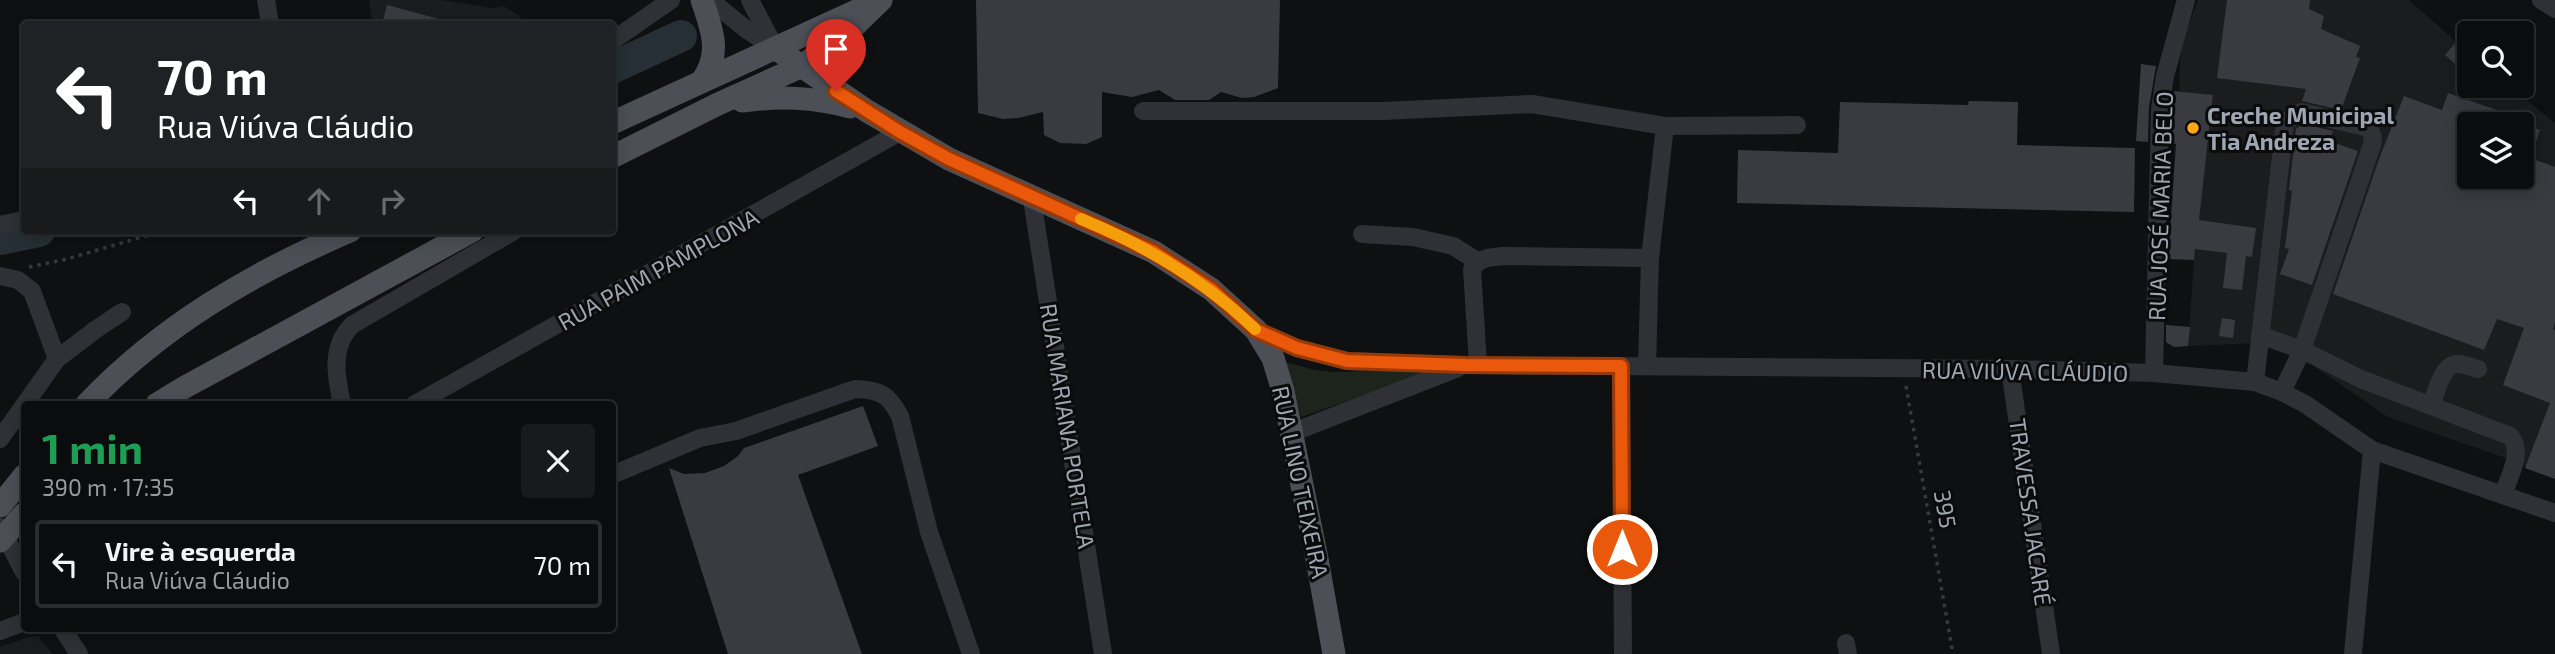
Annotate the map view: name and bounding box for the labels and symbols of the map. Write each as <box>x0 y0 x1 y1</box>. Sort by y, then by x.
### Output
pin <box>806 19 866 91</box>
street label: RUA JOSÉ MARIA BELO <box>2142 91 2178 321</box>
place label: Creche Municipal Tia Andreza <box>2207 101 2394 155</box>
marker: Creche Municipal Tia Andreza <box>2185 120 2201 136</box>
street label: RUA PAIM PAMPLONA <box>553 202 764 336</box>
street label: RUA MARIANA PORTELA <box>1035 301 1101 551</box>
street label: RUA VIÚVA CLÁUDIO <box>1922 355 2128 387</box>
street label: RUA LINO TEIXEIRA <box>1267 383 1335 581</box>
street label: TRAVESSA JACARÉ <box>2004 417 2058 607</box>
street label: 395 <box>1929 488 1963 530</box>
position arrow <box>1585 512 1659 586</box>

